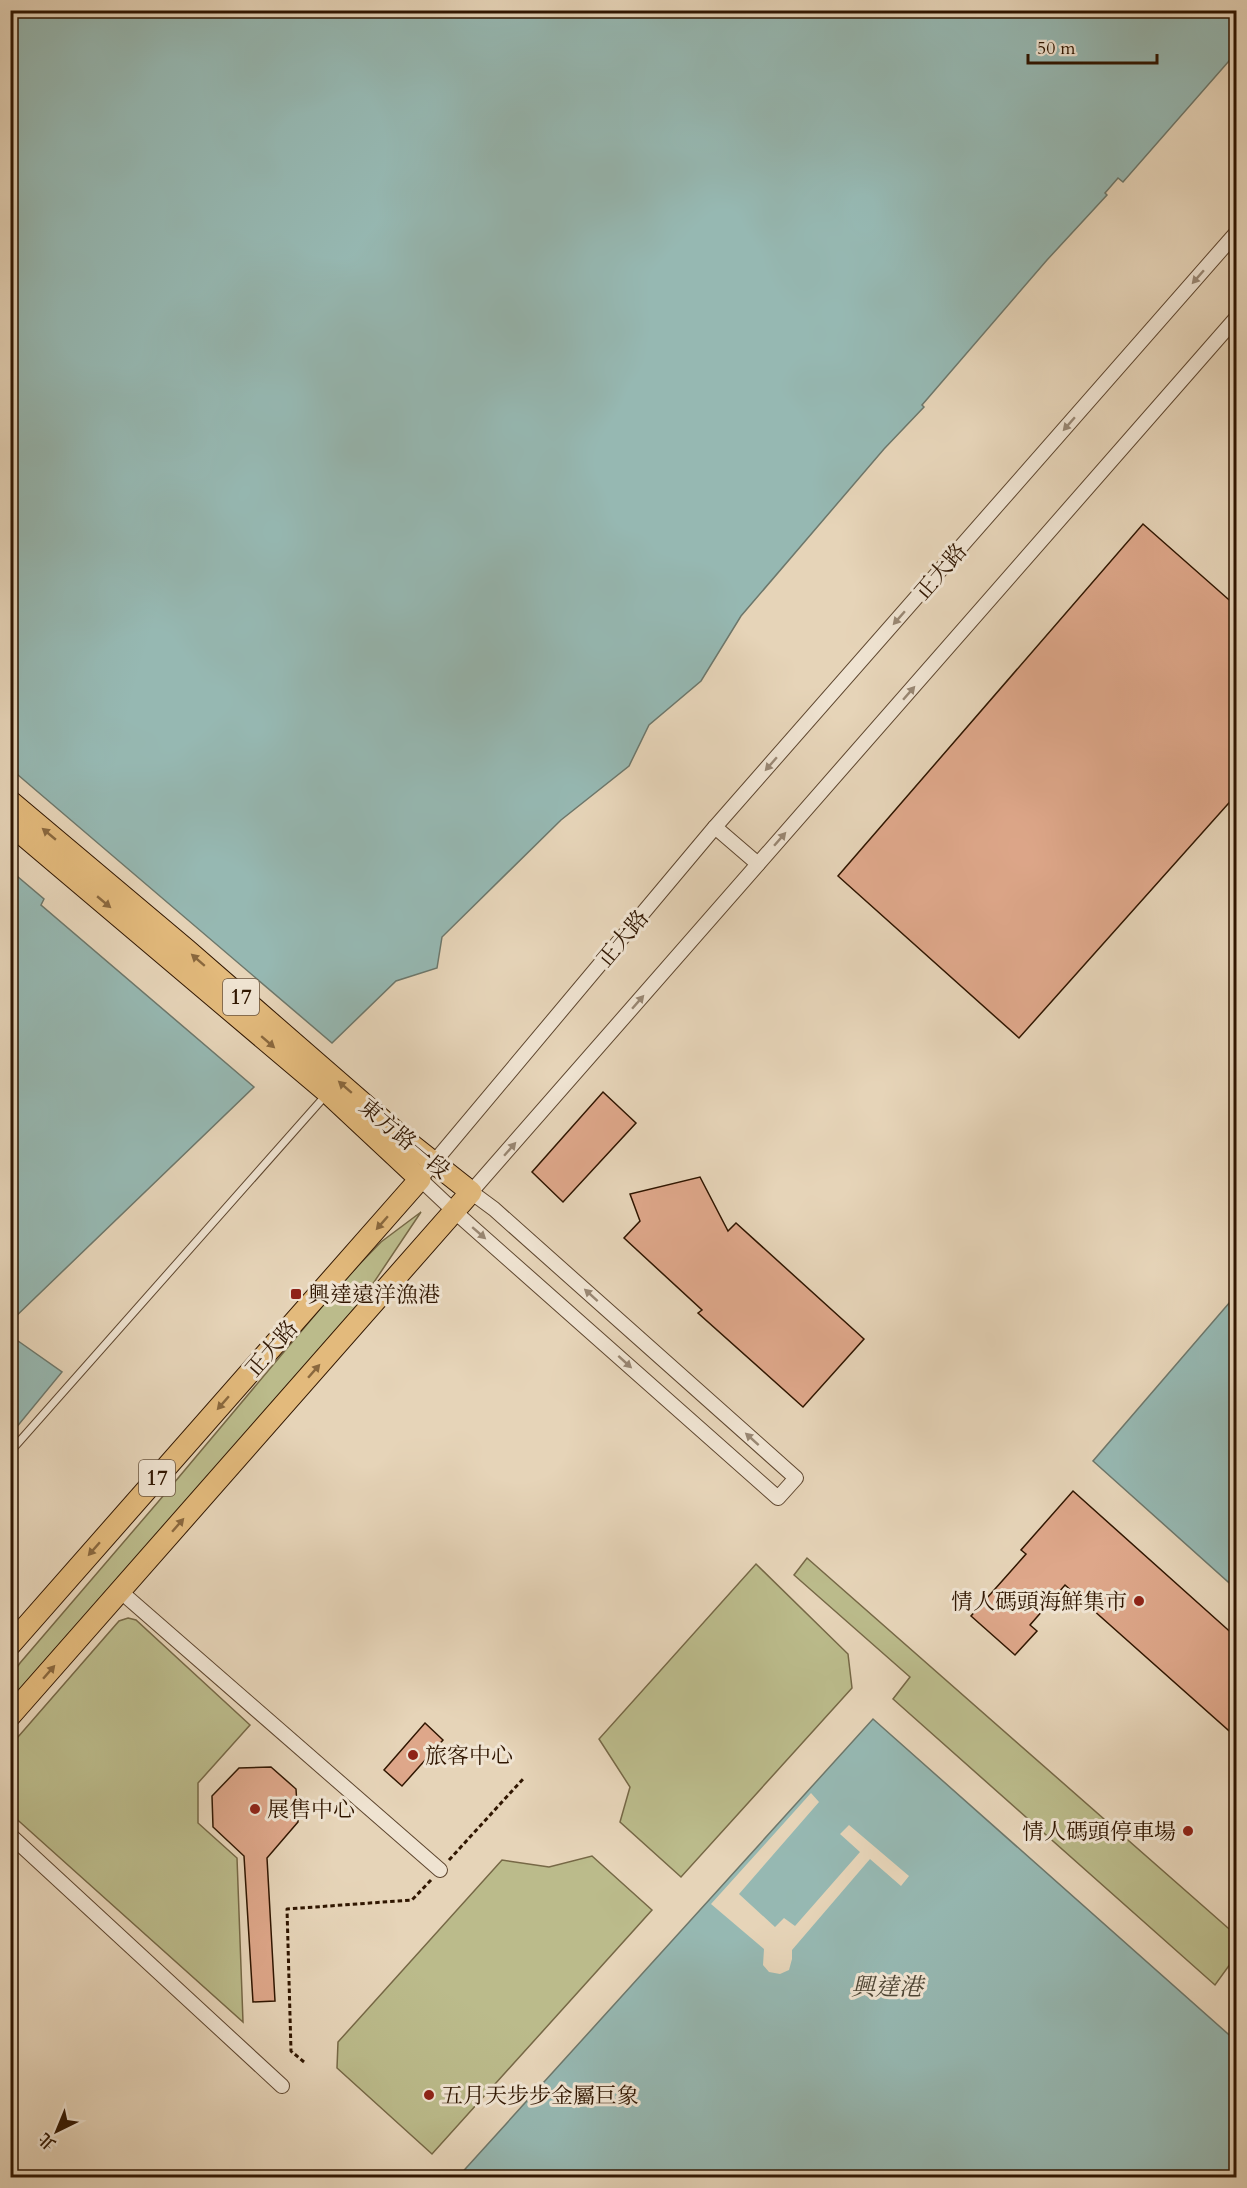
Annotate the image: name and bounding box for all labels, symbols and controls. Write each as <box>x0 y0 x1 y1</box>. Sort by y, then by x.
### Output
scale bar <box>1028 27 1157 65</box>
text: 50 m <box>1037 36 1076 61</box>
one-way arrow <box>1192 269 1205 284</box>
one-way arrow <box>1063 416 1076 431</box>
street label: 正大路 <box>908 537 974 606</box>
one-way arrow <box>893 610 906 625</box>
one-way arrow <box>902 685 916 700</box>
one-way arrow <box>764 756 777 772</box>
one-way arrow <box>41 827 57 840</box>
one-way arrow <box>773 832 786 847</box>
one-way arrow <box>96 895 111 908</box>
street label: 正大路 <box>590 904 655 974</box>
one-way arrow <box>191 954 206 967</box>
road number: 17 <box>223 979 259 1015</box>
one-way arrow <box>631 995 644 1010</box>
one-way arrow <box>260 1035 275 1048</box>
one-way arrow <box>337 1081 353 1094</box>
street label: 東方路一段 <box>353 1092 456 1186</box>
one-way arrow <box>503 1142 516 1157</box>
one-way arrow <box>376 1215 389 1230</box>
one-way arrow <box>471 1226 486 1239</box>
place label: 興達遠洋漁港 <box>308 1280 440 1310</box>
marker: 興達遠洋漁港 <box>289 1287 303 1301</box>
one-way arrow <box>584 1289 599 1302</box>
street label: 正大路 <box>239 1314 305 1383</box>
one-way arrow <box>617 1355 632 1368</box>
one-way arrow <box>307 1364 320 1379</box>
one-way arrow <box>217 1395 230 1410</box>
one-way arrow <box>745 1433 760 1446</box>
road number: 17 <box>139 1460 175 1496</box>
one-way arrow <box>171 1517 184 1533</box>
one-way arrow <box>87 1542 101 1557</box>
place label: 情人碼頭海鮮集市 <box>951 1587 1127 1617</box>
marker: 情人碼頭海鮮集市 <box>1132 1594 1146 1608</box>
one-way arrow <box>42 1665 55 1680</box>
place label: 旅客中心 <box>425 1741 513 1771</box>
marker: 旅客中心 <box>406 1748 420 1762</box>
place label: 展售中心 <box>267 1795 355 1825</box>
marker: 展售中心 <box>248 1802 262 1816</box>
place label: 情人碼頭停車場 <box>1022 1817 1176 1847</box>
marker: 情人碼頭停車場 <box>1181 1824 1195 1838</box>
water label: 興達港 <box>851 1971 926 2004</box>
place label: 五月天步步金屬巨象 <box>441 2081 639 2111</box>
marker: 五月天步步金屬巨象 <box>422 2088 436 2102</box>
north arrow <box>27 2101 87 2161</box>
text: 北 <box>34 2128 61 2155</box>

